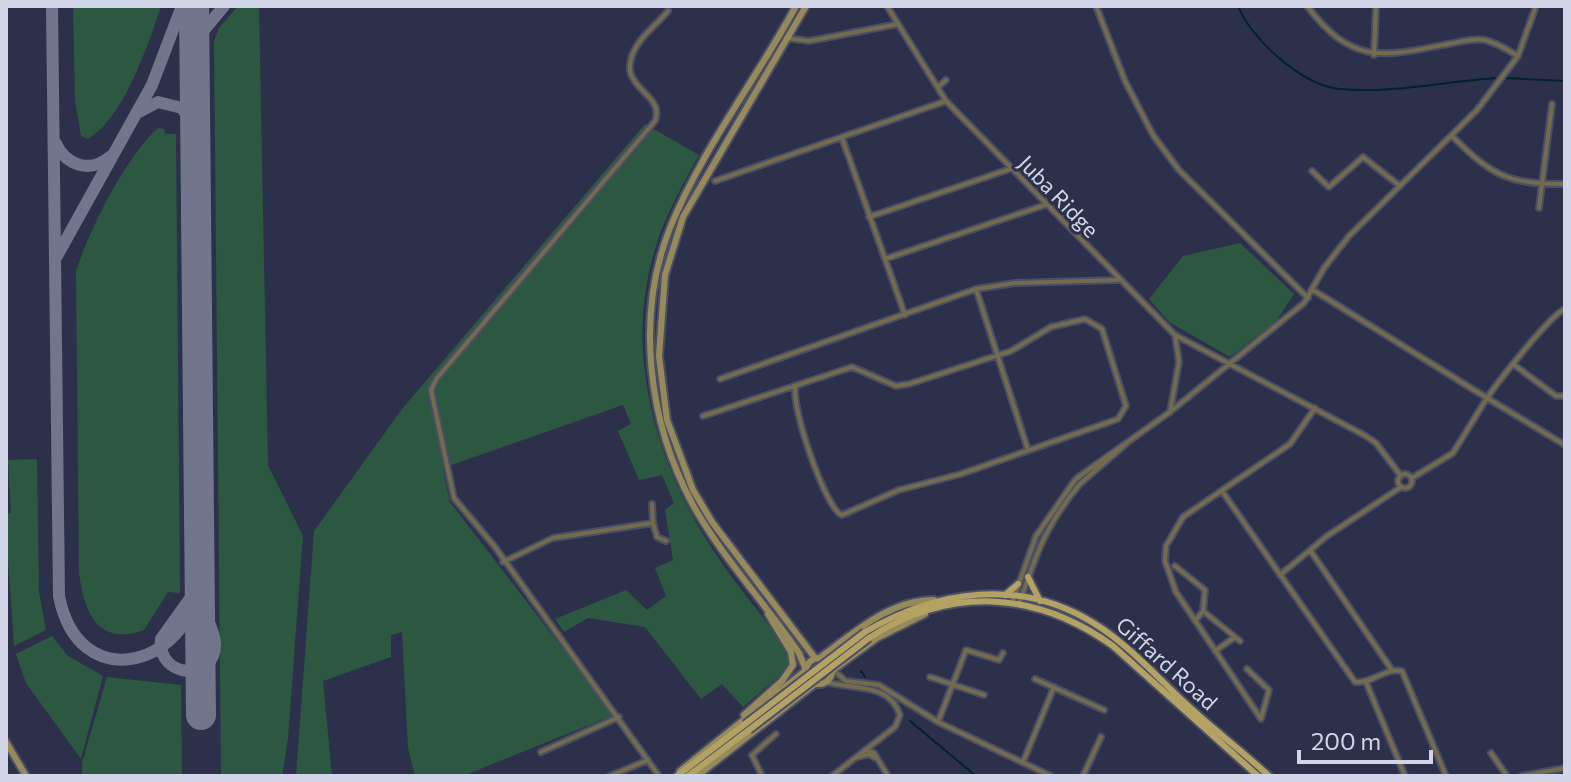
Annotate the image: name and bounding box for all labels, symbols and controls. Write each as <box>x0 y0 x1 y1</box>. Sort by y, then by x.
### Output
street label: Juba Ridge <box>1013 149 1105 243</box>
street label: Giffard Road <box>1111 611 1223 715</box>
scale bar <box>1299 714 1431 764</box>
text: 200 m <box>1311 726 1381 755</box>

